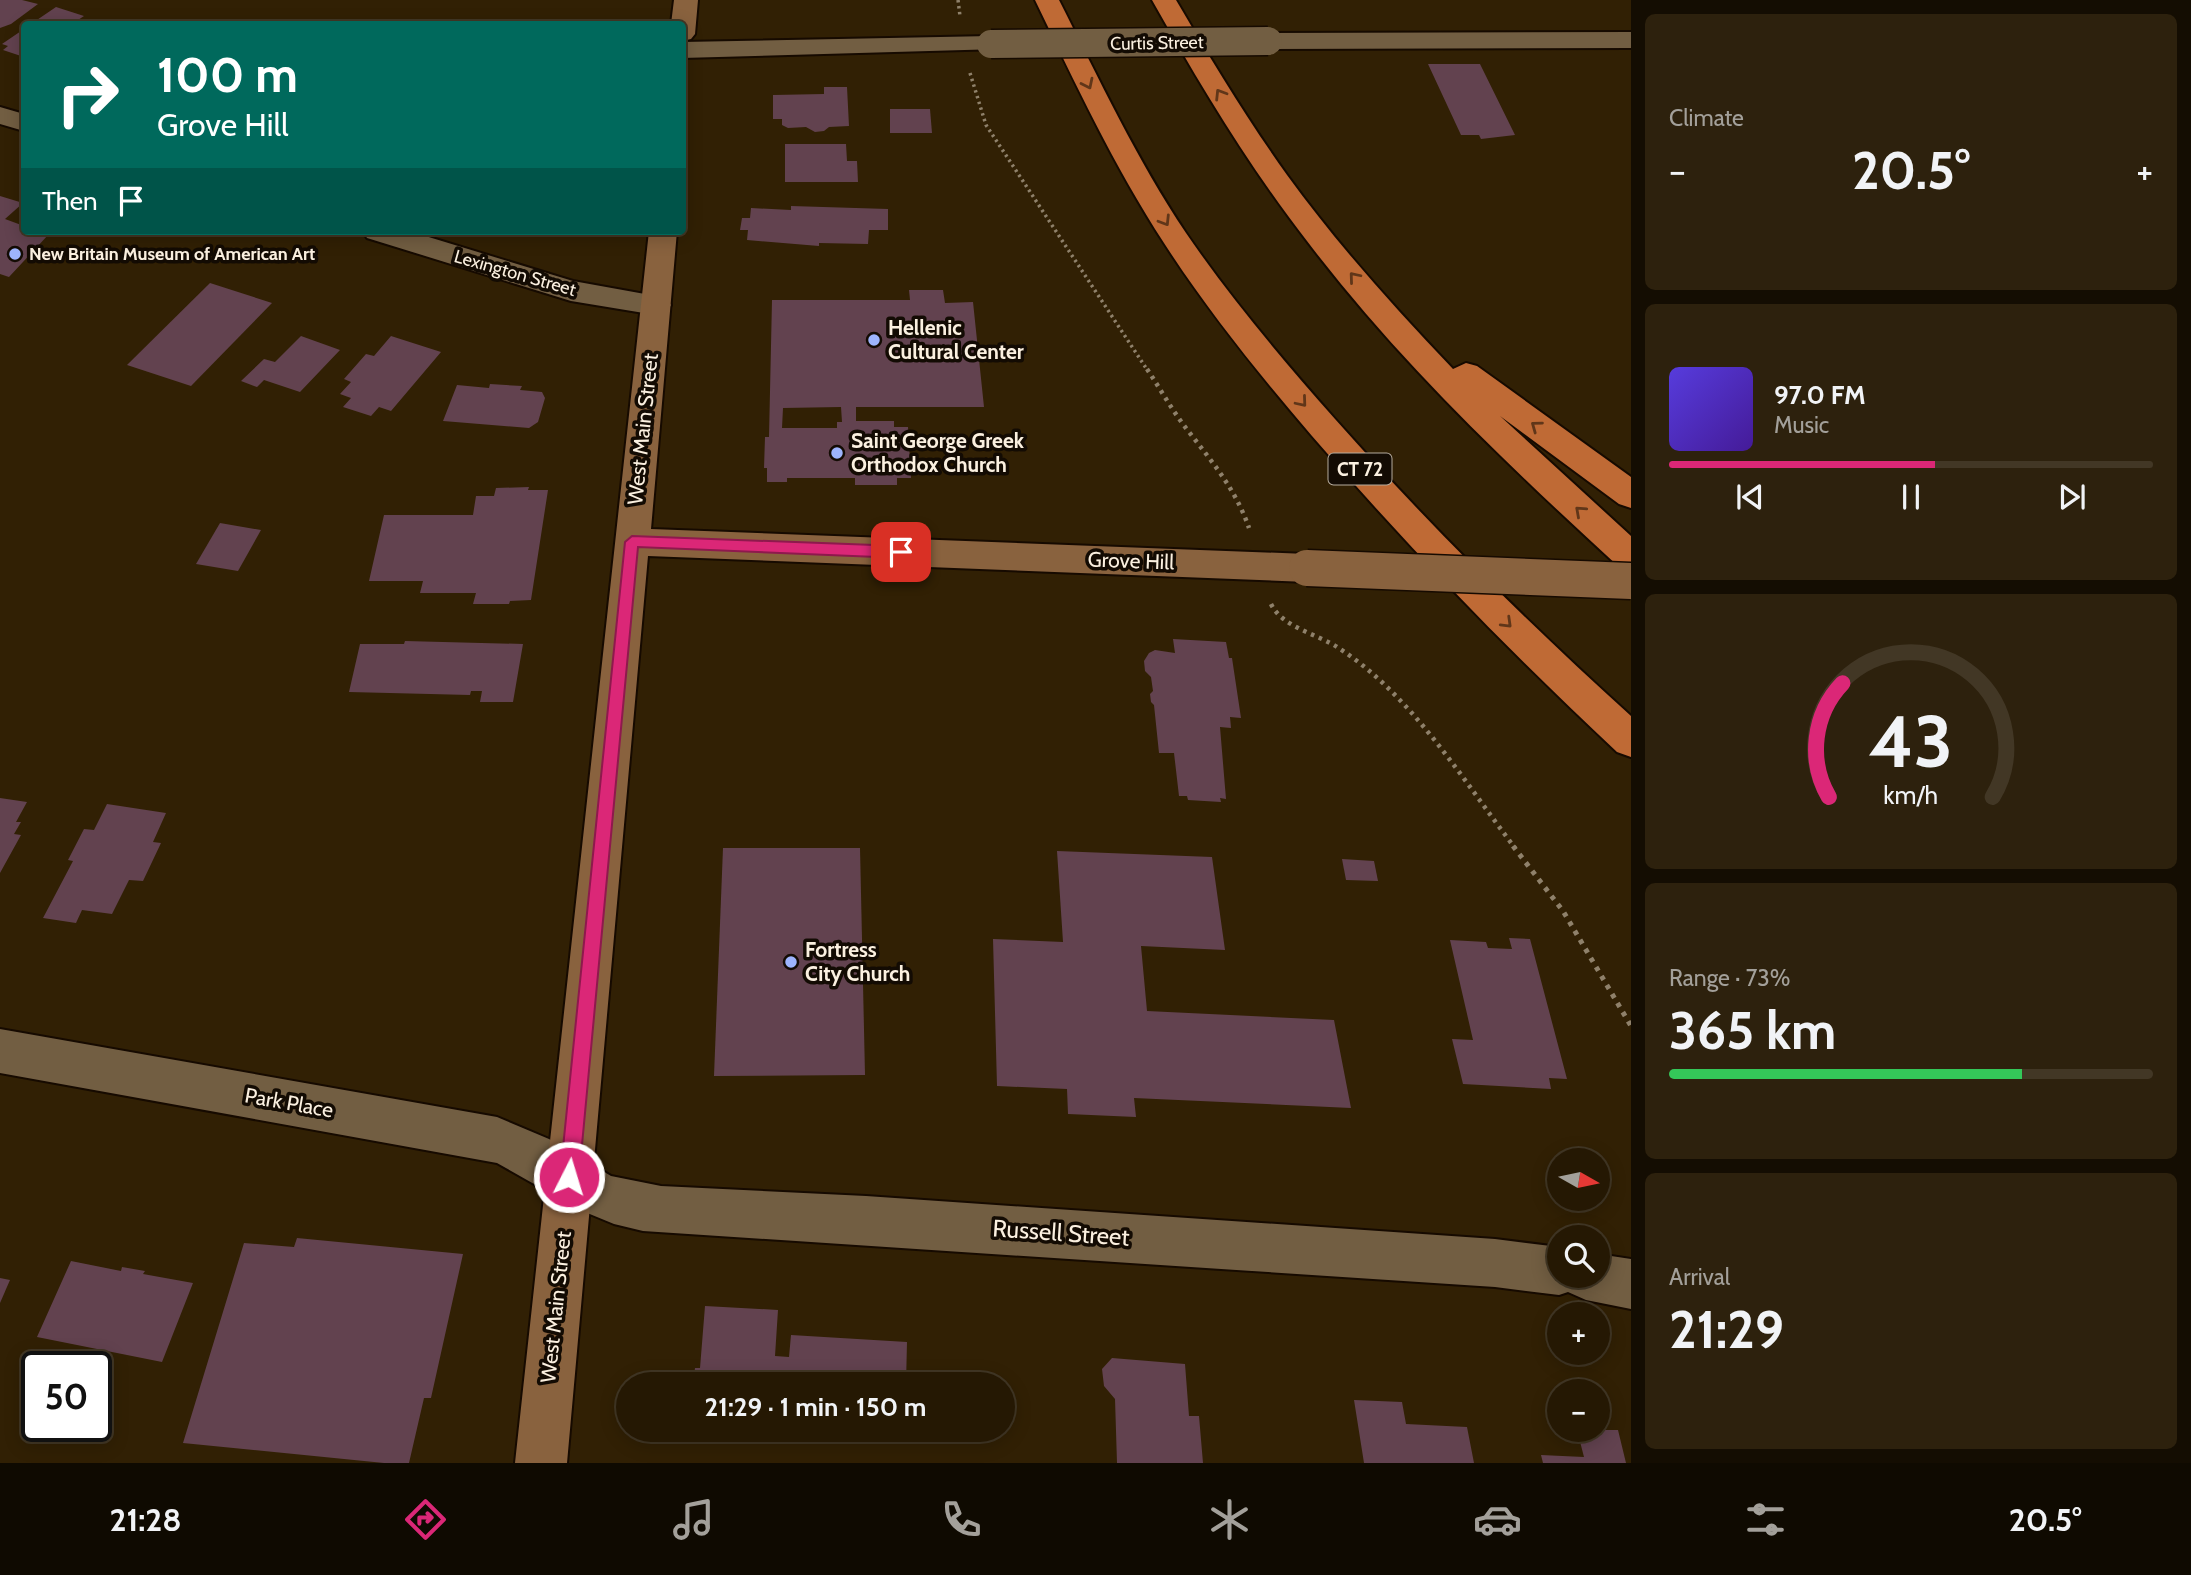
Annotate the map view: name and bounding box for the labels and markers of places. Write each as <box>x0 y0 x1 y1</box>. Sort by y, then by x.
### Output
place label: New Britain Museum of American Art <box>29 243 315 265</box>
marker: New Britain Museum of American Art <box>7 246 23 262</box>
place label: Hellenic Cultural Center <box>888 315 1024 364</box>
marker: Hellenic Cultural Center <box>866 332 882 348</box>
place label: Saint George Greek Orthodox Church <box>851 428 1025 477</box>
marker: Saint George Greek Orthodox Church <box>829 445 845 461</box>
pin <box>871 522 931 582</box>
place label: Fortress City Church <box>805 937 910 986</box>
marker: Fortress City Church <box>783 954 799 970</box>

